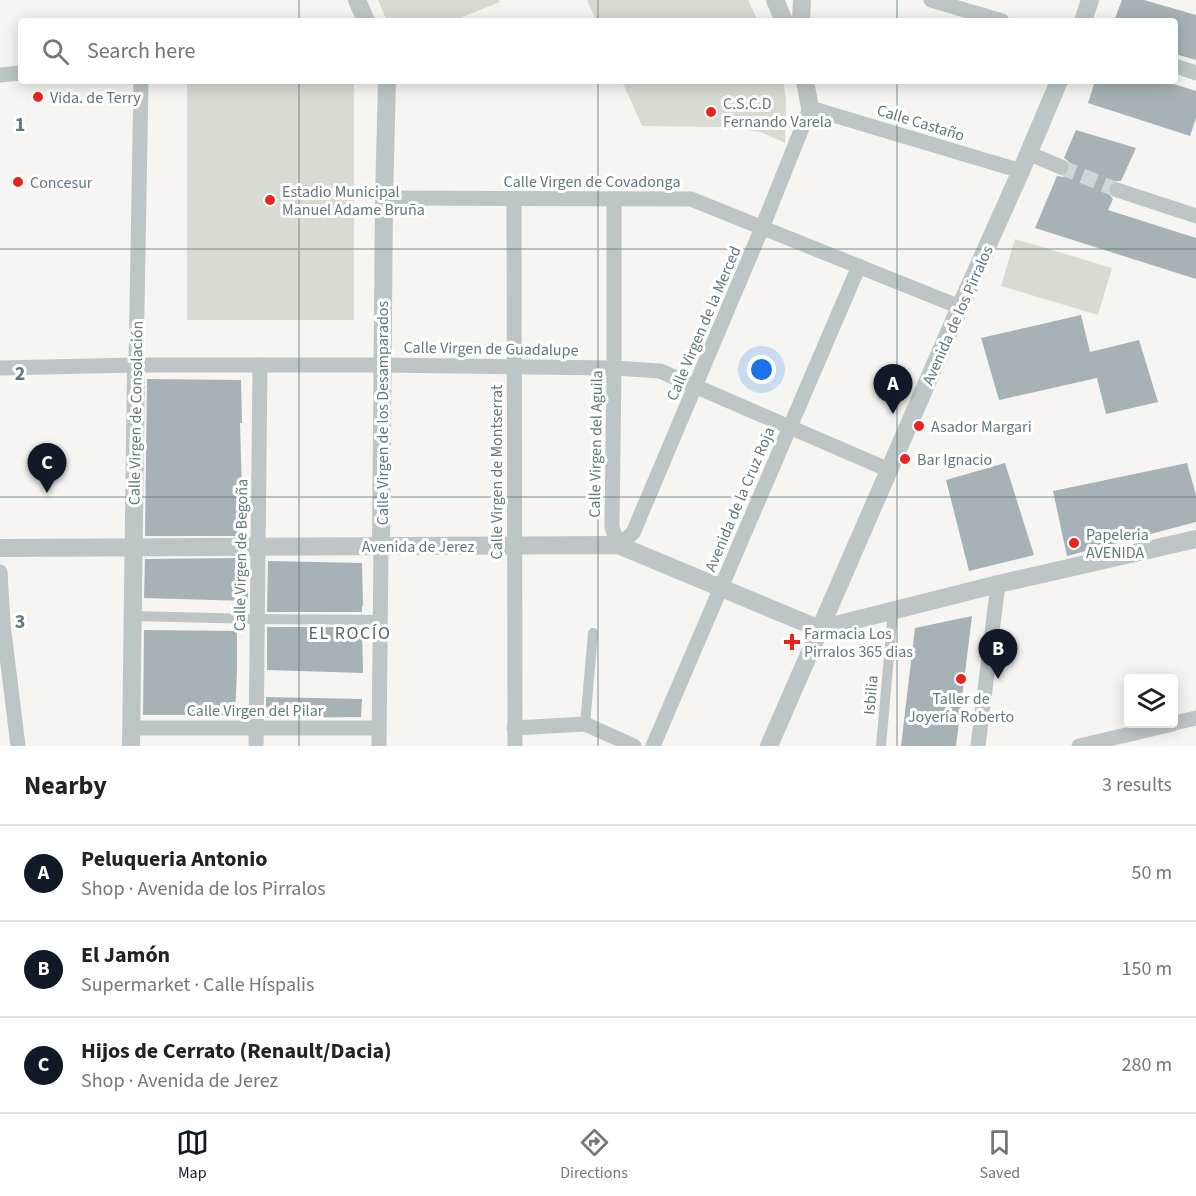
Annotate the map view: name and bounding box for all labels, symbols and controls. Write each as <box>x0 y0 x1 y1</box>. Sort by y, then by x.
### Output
search box <box>18 18 1178 84</box>
icon: search <box>39 35 72 68</box>
text: Search here <box>87 35 195 67</box>
place label: Vida. de Terry <box>50 87 141 109</box>
marker: Vida. de Terry <box>31 90 45 104</box>
place label: C.S.C.D Fernando Varela <box>723 93 832 133</box>
street label: Calle Castaño <box>874 99 967 147</box>
marker: C.S.C.D Fernando Varela <box>704 105 718 119</box>
text: 1 <box>15 111 25 139</box>
street label: Calle Virgen de Covadonga <box>504 171 680 193</box>
place label: Concesur <box>30 172 93 194</box>
marker: Concesur <box>11 175 25 189</box>
place label: Estadio Municipal Manuel Adame Bruña <box>282 181 425 221</box>
marker: Estadio Municipal Manuel Adame Bruña <box>263 193 277 207</box>
street label: Avenida de los Pirralos <box>917 242 999 389</box>
street label: Calle Virgen de la Merced <box>661 243 746 404</box>
street label: Calle Virgen de los Desamparados <box>372 300 394 525</box>
street label: Calle Virgen de Consolación <box>123 321 149 505</box>
street label: Calle Virgen de Guadalupe <box>403 336 579 362</box>
your location <box>747 355 776 384</box>
text: 2 <box>15 360 25 388</box>
pin: A <box>874 364 912 414</box>
street label: Calle Virgen del Aguila <box>584 370 608 518</box>
street label: Calle Virgen de Montserrat <box>486 384 508 559</box>
place label: Asador Margari <box>931 416 1032 438</box>
marker: Asador Margari <box>912 419 926 433</box>
street label: Avenida de la Cruz Roja <box>699 424 780 575</box>
pin: C <box>28 444 66 493</box>
place label: Bar Ignacio <box>917 449 992 471</box>
marker: Bar Ignacio <box>898 452 912 466</box>
street label: Calle Virgen de Begoña <box>229 479 253 631</box>
place label: Papeleria AVENIDA <box>1086 524 1149 564</box>
street label: Avenida de Jerez <box>362 536 474 558</box>
marker: Papeleria AVENIDA <box>1067 536 1081 550</box>
text: 3 <box>15 608 25 636</box>
district label: EL ROCÍO <box>309 621 392 646</box>
place label: Farmacia Los Pirralos 365 dias <box>804 623 913 663</box>
pin: B <box>978 630 1018 679</box>
marker: Farmacia Los Pirralos 365 dias <box>785 635 799 649</box>
marker: Taller de Joyería Roberto <box>954 672 968 686</box>
street label: Isbilia <box>858 674 884 716</box>
map controls <box>1124 674 1178 728</box>
button: layers <box>1124 674 1178 728</box>
place label: Taller de Joyería Roberto <box>908 688 1014 728</box>
street label: Calle Virgen del Pilar <box>187 700 324 722</box>
text: Nearby <box>24 767 107 804</box>
text: 3 results <box>1102 771 1172 799</box>
text: Peluqueria Antonio <box>81 843 267 875</box>
text: A <box>38 859 49 887</box>
text: 50 m <box>1132 859 1172 887</box>
text: Shop · Avenida de los Pirralos <box>81 875 326 903</box>
text: El Jamón <box>81 939 170 971</box>
text: B <box>37 955 50 983</box>
text: 150 m <box>1122 955 1172 983</box>
text: Supermarket · Calle Híspalis <box>81 971 314 999</box>
text: Hijos de Cerrato (Renault/Dacia) <box>81 1035 392 1067</box>
text: C <box>38 1051 49 1079</box>
text: 280 m <box>1122 1051 1172 1079</box>
text: Shop · Avenida de Jerez <box>81 1067 278 1095</box>
tab: Map <box>176 1126 209 1184</box>
tab: Directions <box>560 1126 628 1184</box>
tab: Saved <box>979 1126 1020 1184</box>

